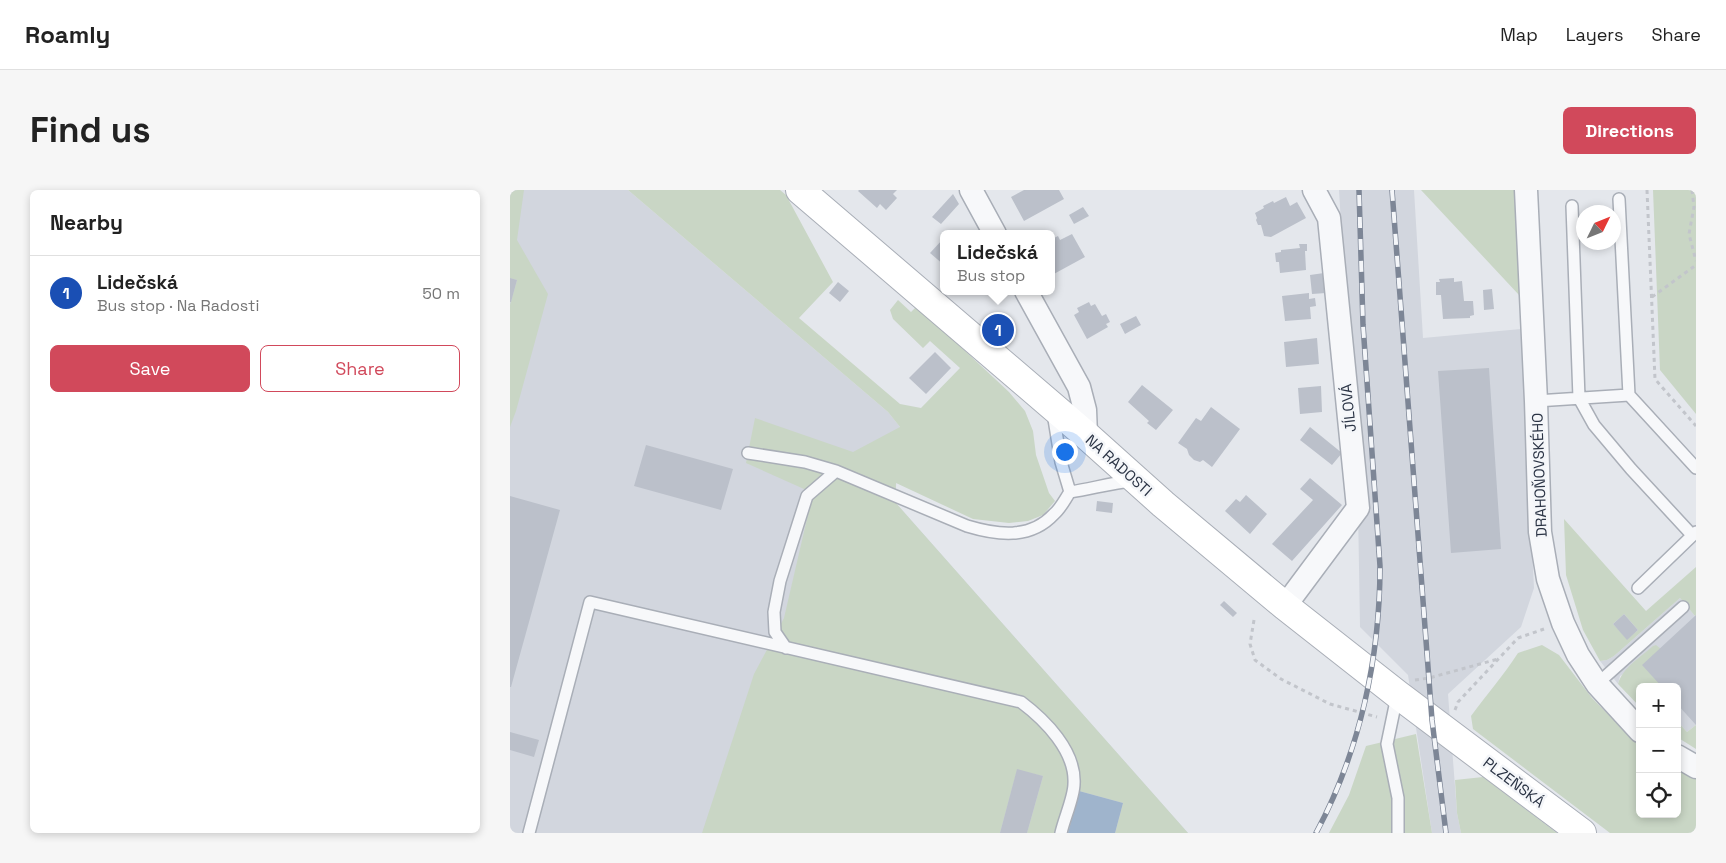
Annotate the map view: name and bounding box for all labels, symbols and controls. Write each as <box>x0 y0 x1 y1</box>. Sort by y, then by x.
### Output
text: Roamly <box>25 19 110 50</box>
text: Map <box>1500 23 1538 46</box>
text: Layers <box>1566 23 1623 46</box>
text: Share <box>1651 23 1701 46</box>
button: Directions <box>1563 107 1696 154</box>
text: Find us <box>30 108 151 152</box>
north arrow <box>1576 205 1621 250</box>
text: Nearby <box>50 209 123 236</box>
popup <box>940 230 1055 295</box>
text: Lidečská <box>957 240 1038 265</box>
text: Bus stop <box>957 265 1025 286</box>
text: Lidečská <box>97 270 178 295</box>
text: 1 <box>62 283 70 304</box>
text: 50 m <box>422 283 460 304</box>
text: Bus stop · Na Radosti <box>97 295 259 316</box>
pin: 1 <box>982 311 1014 349</box>
button: Save <box>50 345 250 392</box>
button: Share <box>260 345 460 392</box>
street label: JÍLOVÁ <box>1336 382 1360 433</box>
street label: DRAHOŇOVSKÉHO <box>1527 413 1551 537</box>
street label: NA RADOSTI <box>1082 430 1156 500</box>
your location <box>1052 439 1078 465</box>
map controls <box>1636 683 1681 818</box>
button: + <box>1636 683 1681 728</box>
button: − <box>1636 728 1681 773</box>
street label: PLZEŇSKÁ <box>1480 753 1549 812</box>
button: locate <box>1636 773 1681 818</box>

